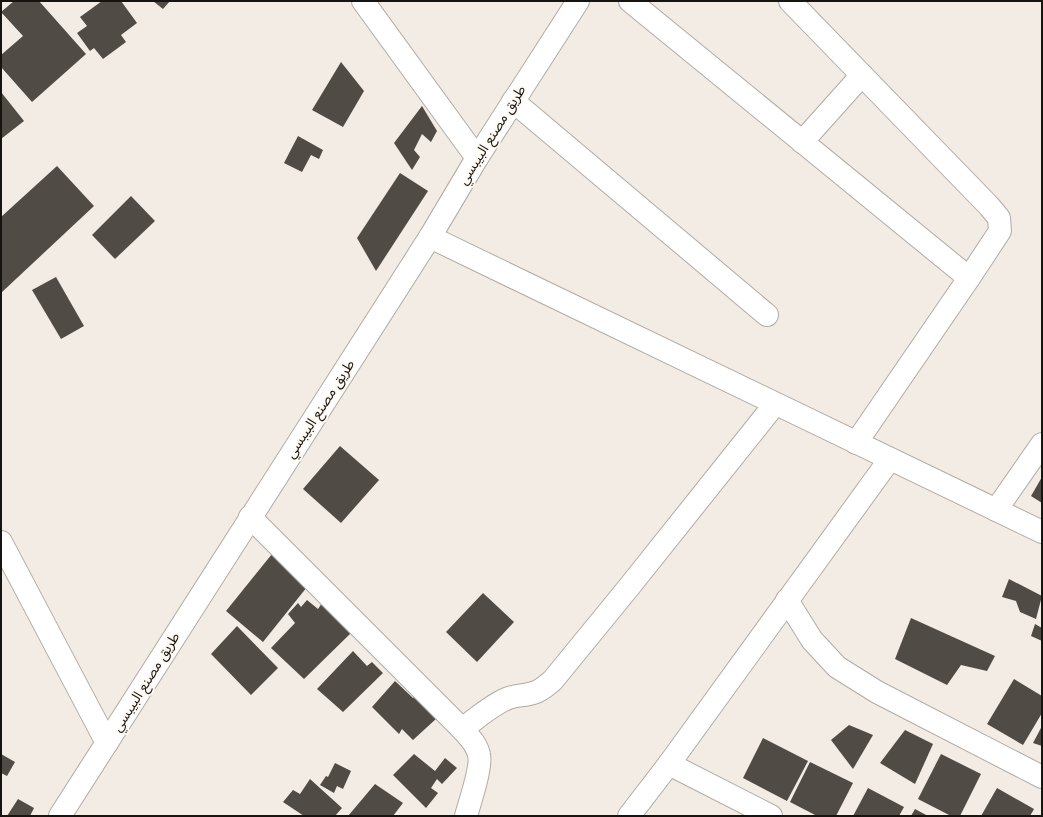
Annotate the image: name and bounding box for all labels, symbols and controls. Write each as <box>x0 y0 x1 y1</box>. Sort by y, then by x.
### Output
street label: طريق مصنع البيبسي <box>455 83 531 189</box>
street label: طريق مصنع البيبسي <box>283 357 360 463</box>
street label: طريق مصنع البيبسي <box>109 630 185 736</box>

